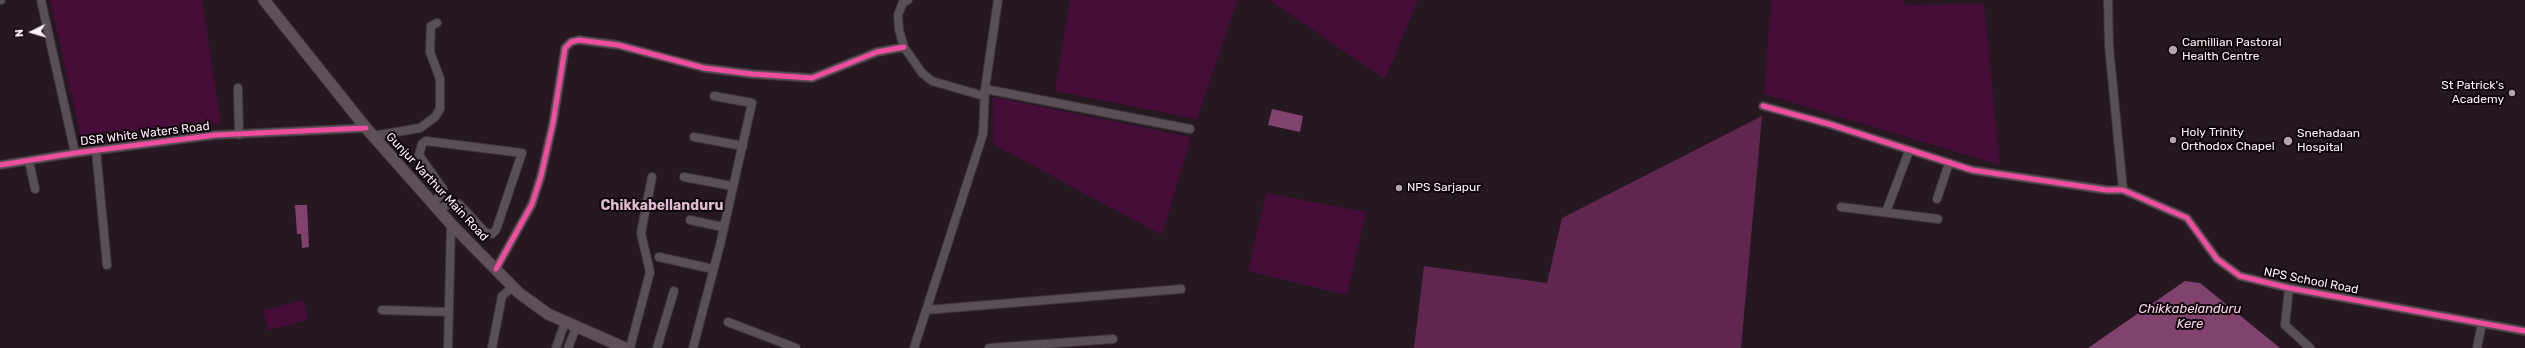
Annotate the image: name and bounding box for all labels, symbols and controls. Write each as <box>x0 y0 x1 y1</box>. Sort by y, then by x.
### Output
north arrow <box>12 12 52 52</box>
text: N <box>13 29 26 38</box>
place label: Camillian Pastoral Health Centre <box>2182 36 2282 64</box>
marker: Camillian Pastoral Health Centre <box>2167 44 2179 56</box>
place label: St Patrick's Academy <box>2441 79 2504 107</box>
marker: St Patrick's Academy <box>2507 88 2517 98</box>
street label: DSR White Waters Road <box>80 119 210 149</box>
place label: Holy Trinity Orthodox Chapel <box>2181 126 2275 154</box>
place label: Snehadaan Hospital <box>2297 127 2360 155</box>
street label: Gunjur Varthur Main Road <box>383 130 491 244</box>
marker: Holy Trinity Orthodox Chapel <box>2168 135 2178 145</box>
marker: Snehadaan Hospital <box>2282 135 2294 147</box>
place label: NPS Sarjapur <box>1407 181 1481 195</box>
marker: NPS Sarjapur <box>1394 183 1404 193</box>
district label: Chikkabellanduru <box>601 198 723 214</box>
street label: NPS School Road <box>2263 265 2359 297</box>
water label: Chikkabelanduru Kere <box>2139 301 2241 332</box>

